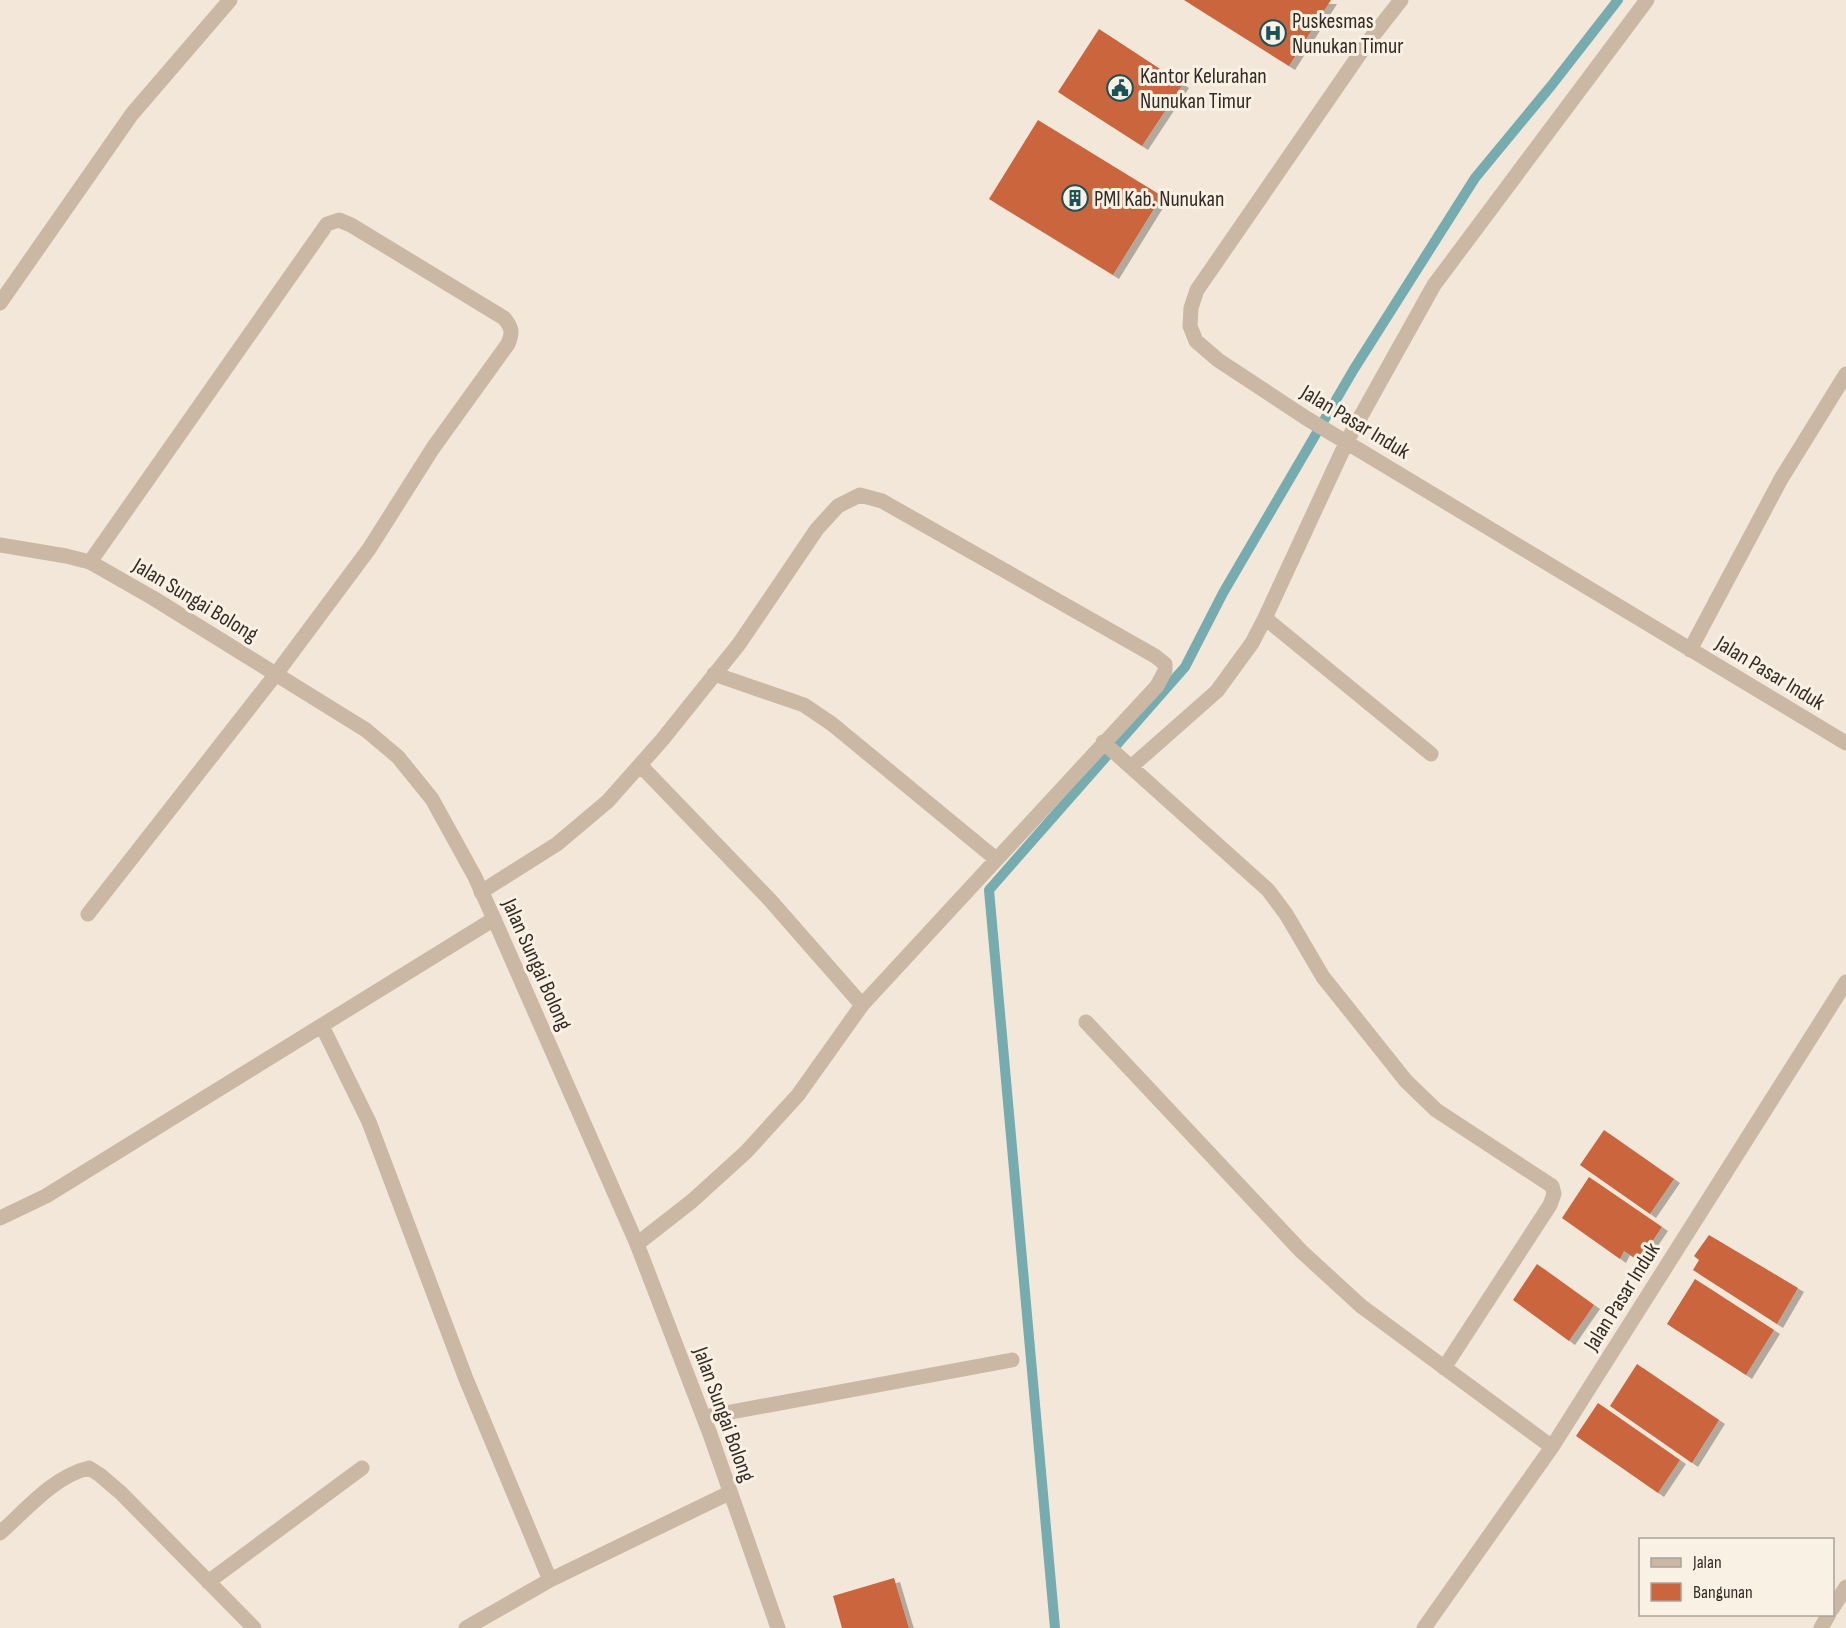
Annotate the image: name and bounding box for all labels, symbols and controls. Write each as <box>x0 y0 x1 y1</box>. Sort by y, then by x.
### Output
place label: Puskesmas Nunukan Timur <box>1292 8 1403 60</box>
hospital icon: Puskesmas Nunukan Timur <box>1258 18 1288 48</box>
place label: Kantor Kelurahan Nunukan Timur <box>1140 63 1267 115</box>
public building icon: Kantor Kelurahan Nunukan Timur <box>1105 73 1135 103</box>
building icon: PMI Kab. Nunukan <box>1060 183 1090 213</box>
place label: PMI Kab. Nunukan <box>1094 186 1225 213</box>
street label: Jalan Pasar Induk <box>1295 379 1415 466</box>
street label: Jalan Sungai Bolong <box>127 552 263 648</box>
street label: Jalan Pasar Induk <box>1710 630 1830 717</box>
street label: Jalan Sungai Bolong <box>495 894 578 1035</box>
street label: Jalan Pasar Induk <box>1578 1237 1667 1357</box>
street label: Jalan Sungai Bolong <box>686 1343 761 1486</box>
legend <box>1639 1538 1834 1616</box>
text: Jalan <box>1692 1552 1722 1573</box>
text: Bangunan <box>1693 1582 1753 1603</box>

